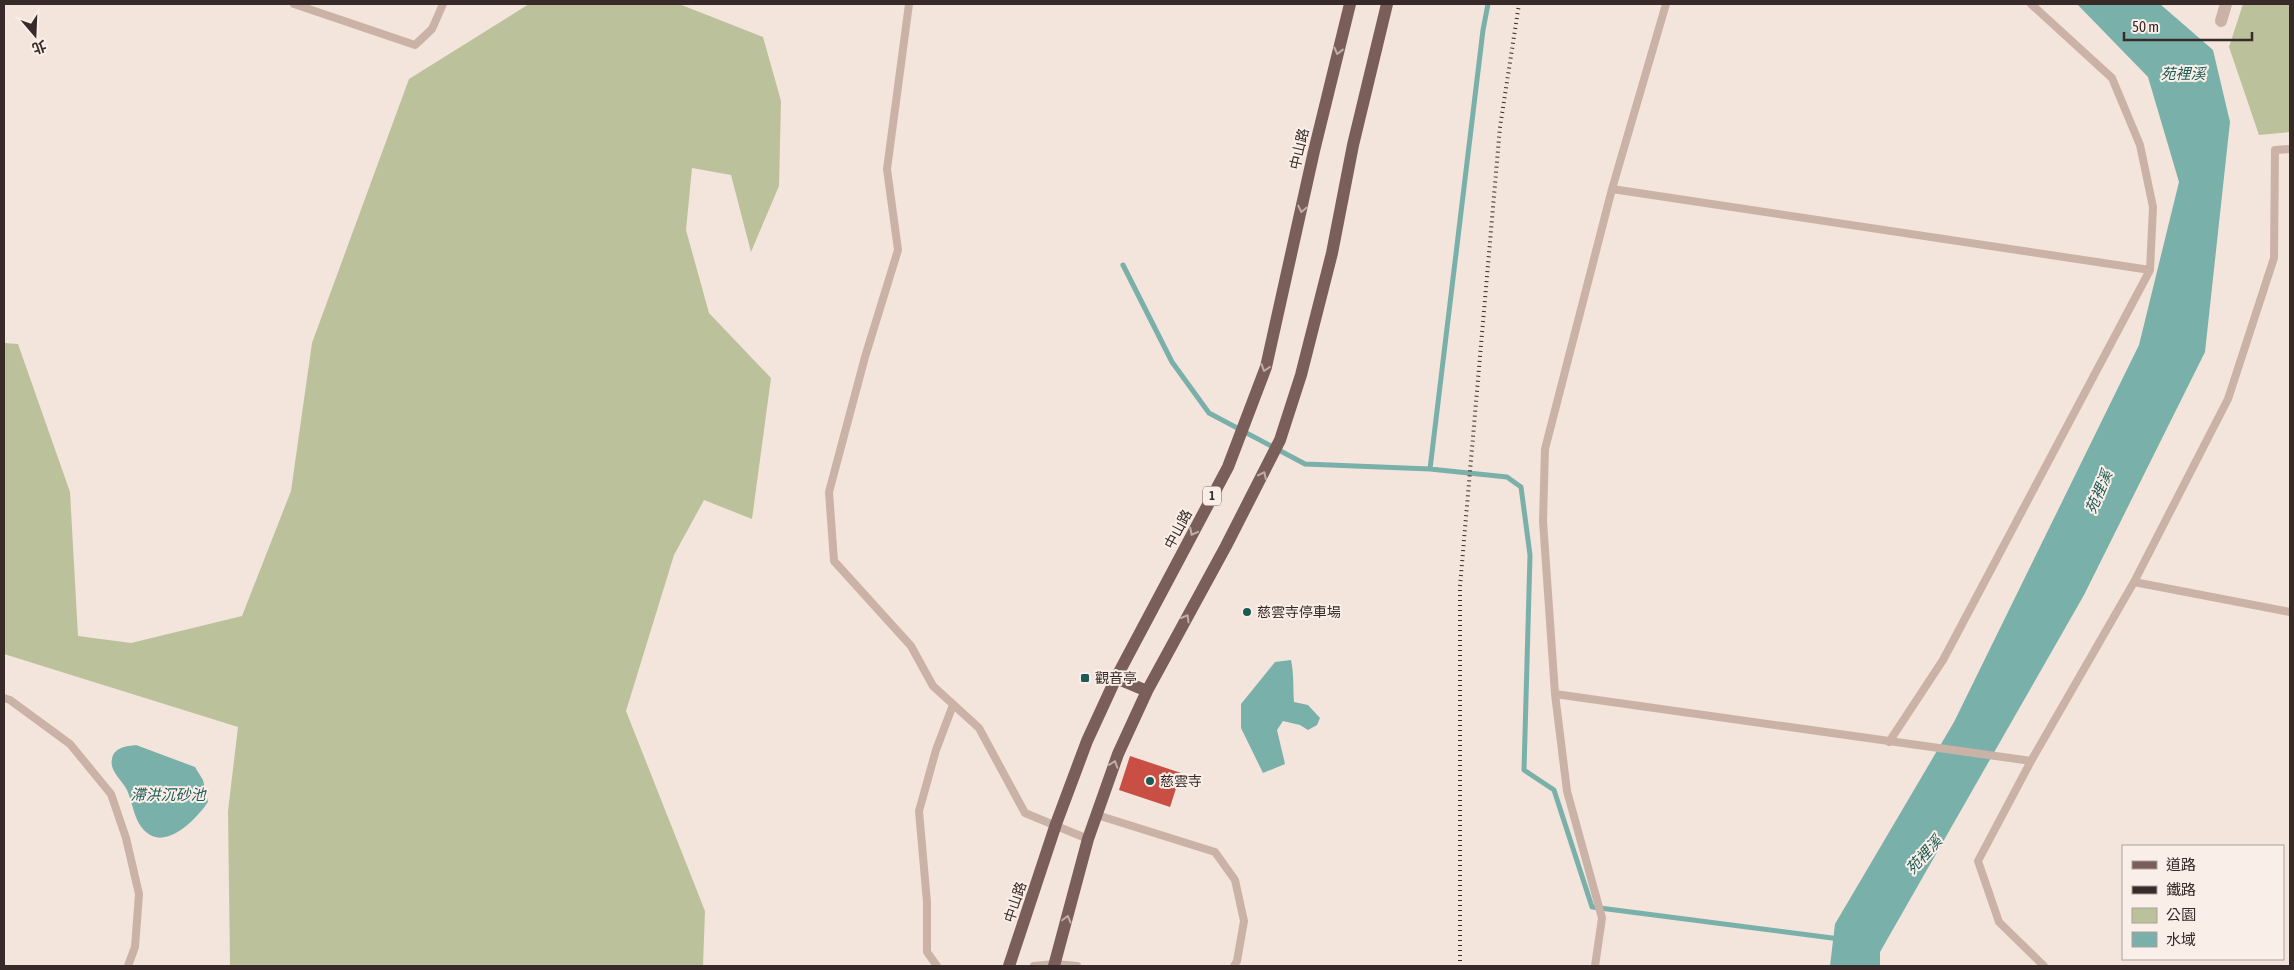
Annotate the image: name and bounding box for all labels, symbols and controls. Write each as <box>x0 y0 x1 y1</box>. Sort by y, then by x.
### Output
north arrow <box>10 10 60 60</box>
scale bar <box>2124 10 2252 42</box>
text: 50 m <box>2132 18 2159 35</box>
text: 北 <box>30 37 48 57</box>
one-way arrow <box>1334 47 1344 55</box>
water label: 苑裡溪 <box>2160 65 2207 82</box>
street label: 中山路 <box>1286 127 1312 171</box>
one-way arrow <box>1297 205 1308 214</box>
one-way arrow <box>1261 363 1271 371</box>
water label: 苑裡溪 <box>2082 466 2116 516</box>
one-way arrow <box>1257 471 1267 480</box>
road number: 1 <box>1203 486 1221 506</box>
street label: 中山路 <box>1161 507 1195 551</box>
one-way arrow <box>1189 527 1199 536</box>
place label: 慈雲寺停車場 <box>1257 604 1341 620</box>
marker: 慈雲寺停車場 <box>1241 606 1253 618</box>
one-way arrow <box>1180 615 1190 624</box>
place label: 觀音亭 <box>1095 670 1137 686</box>
marker: 觀音亭 <box>1079 672 1091 684</box>
one-way arrow <box>1108 760 1118 769</box>
place label: 慈雲寺 <box>1160 773 1202 789</box>
marker: 慈雲寺 <box>1144 775 1156 787</box>
water label: 滯洪沉砂池 <box>130 786 207 803</box>
water label: 苑裡溪 <box>1902 831 1946 877</box>
legend <box>2122 845 2284 960</box>
text: 道路 <box>2166 856 2196 873</box>
street label: 中山路 <box>1001 880 1029 924</box>
text: 鐵路 <box>2166 881 2196 898</box>
text: 公園 <box>2166 906 2196 923</box>
one-way arrow <box>1061 915 1072 924</box>
text: 水域 <box>2166 931 2196 948</box>

